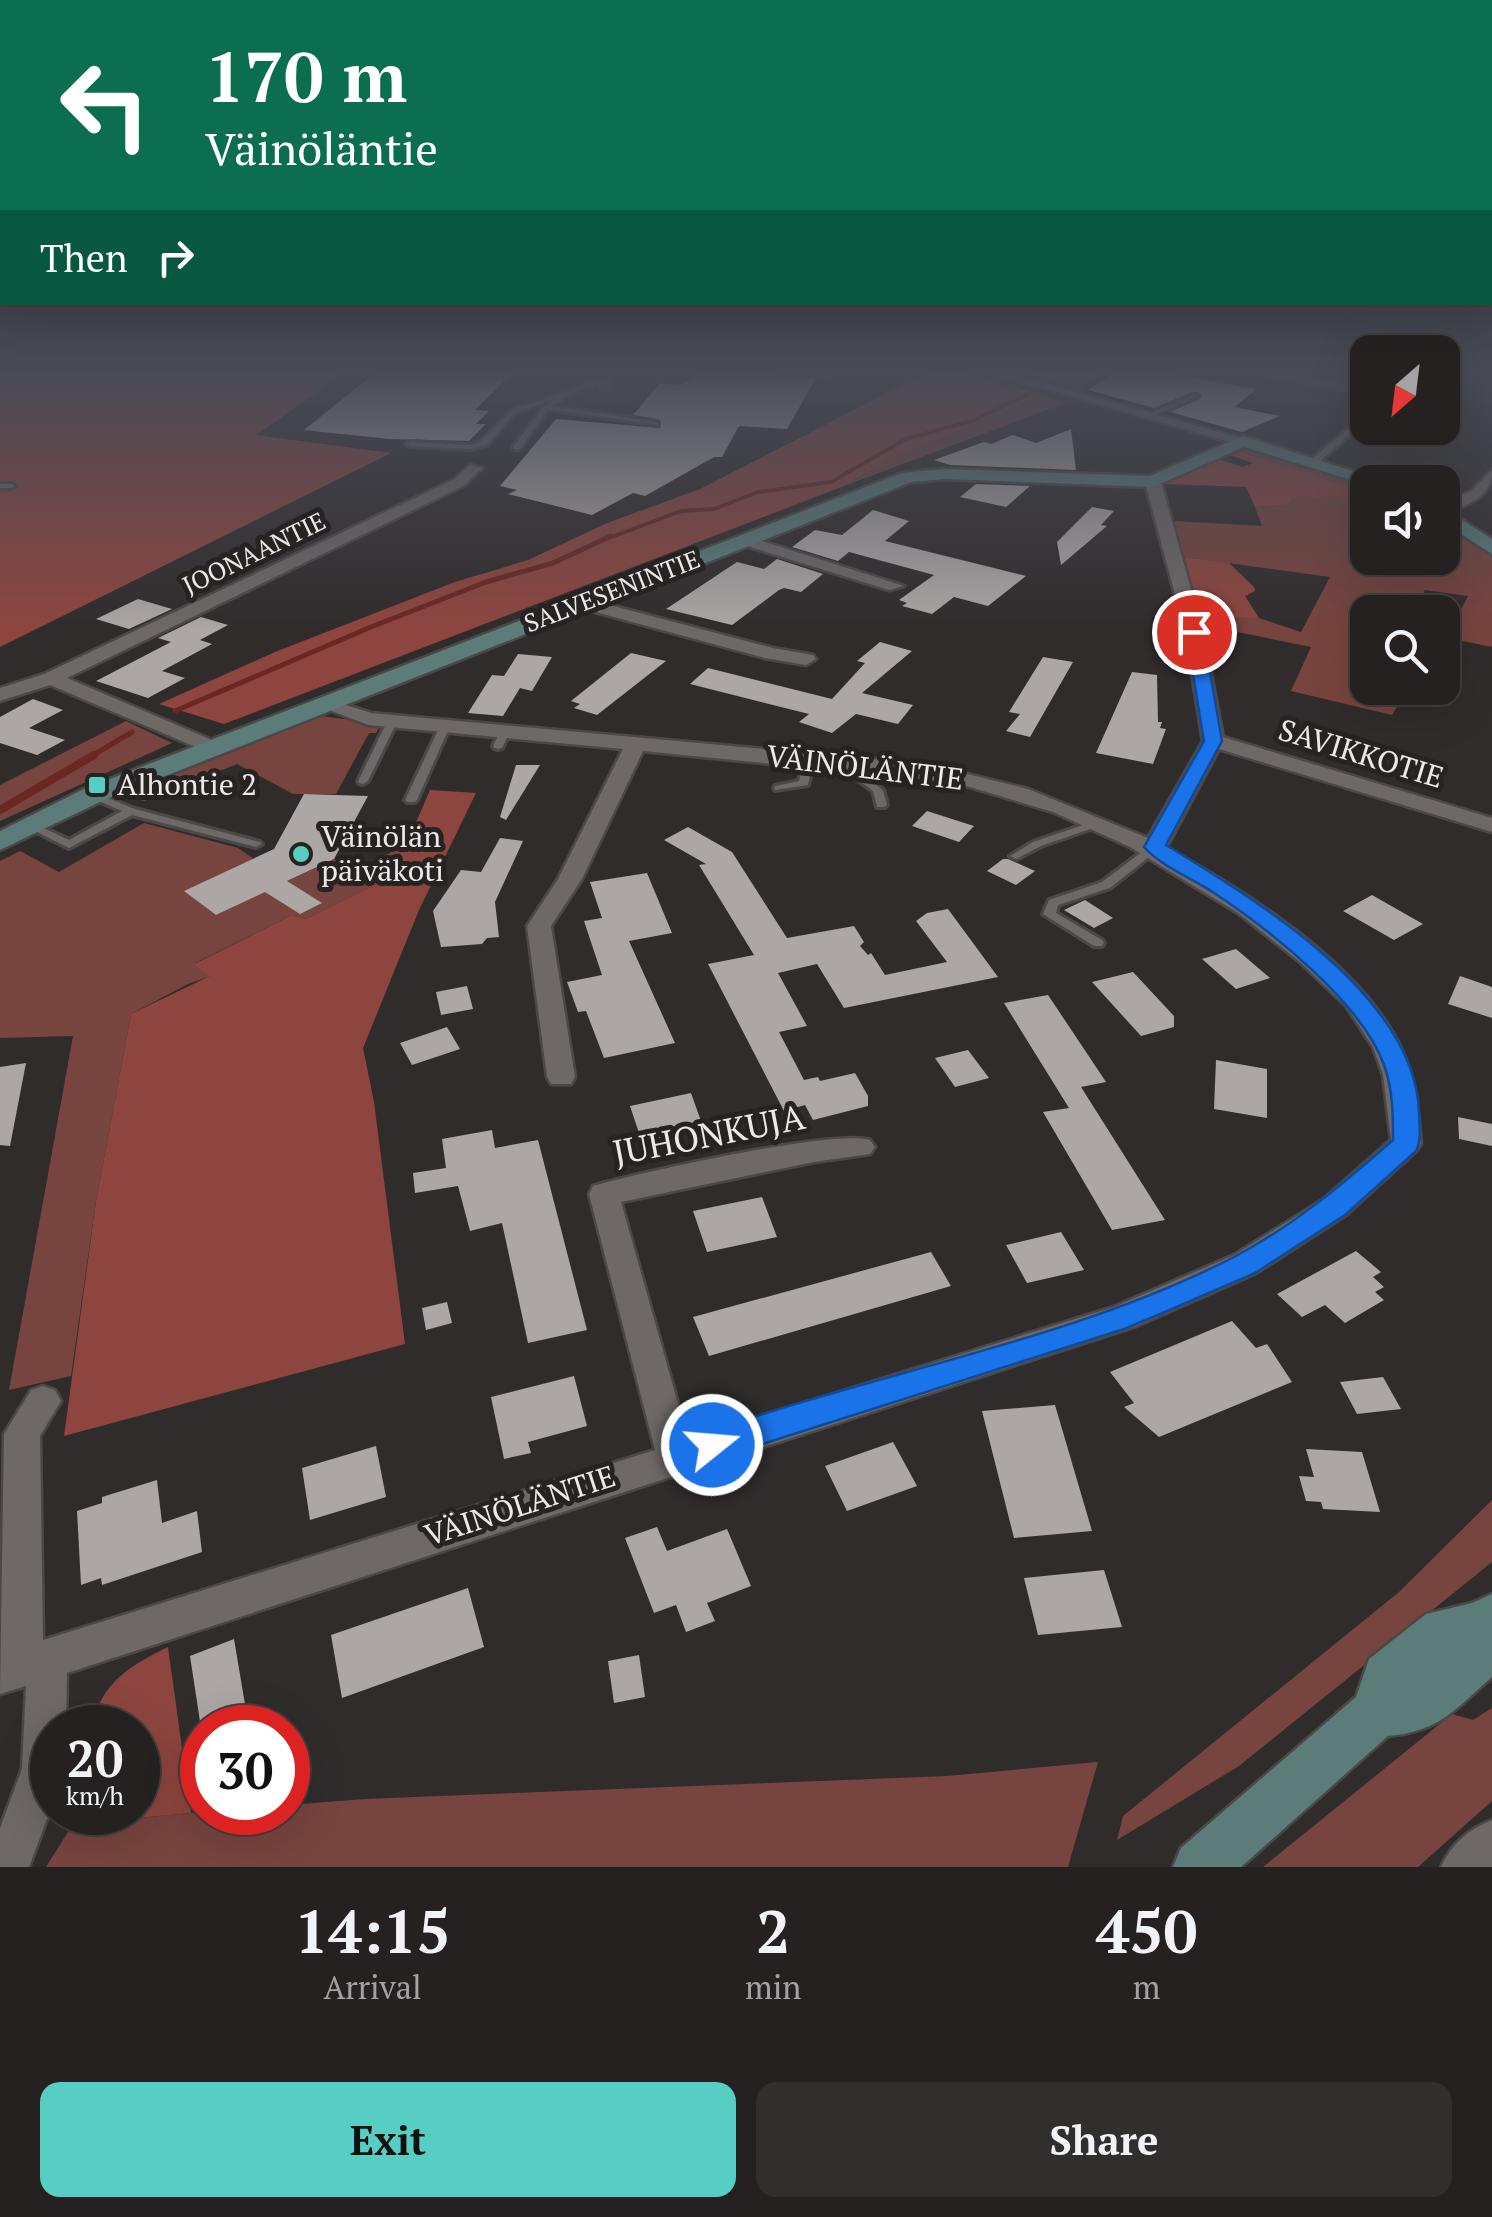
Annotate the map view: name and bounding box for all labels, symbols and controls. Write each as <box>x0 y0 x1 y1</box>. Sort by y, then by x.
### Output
text: 170 m <box>205 29 407 122</box>
icon: left <box>40 40 170 170</box>
text: Väinöläntie <box>205 118 438 178</box>
icon: right <box>148 230 203 285</box>
text: Then <box>40 233 128 283</box>
north arrow <box>1350 335 1460 445</box>
map controls <box>1350 335 1460 705</box>
button: sound <box>1350 465 1460 575</box>
street label: JOONAANTIE <box>177 504 331 601</box>
street label: SALVESENINTIE <box>519 542 704 639</box>
pin <box>1152 590 1237 675</box>
button: search <box>1350 595 1460 705</box>
icon: arrive <box>1167 605 1222 660</box>
street label: SAVIKKOTIE <box>1274 709 1449 797</box>
street label: VÄINÖLÄNTIE <box>764 735 966 799</box>
place label: Alhontie 2 <box>117 764 257 804</box>
marker: Alhontie 2 <box>86 774 108 796</box>
place label: Väinölän päiväkoti <box>321 816 444 890</box>
marker: Väinölän päiväkoti <box>290 843 312 865</box>
street label: JUHONKUJA <box>609 1093 809 1175</box>
position arrow <box>660 1393 764 1497</box>
street label: VÄINÖLÄNTIE <box>419 1455 620 1555</box>
speed limit sign: 30 <box>180 1705 310 1835</box>
text: 20 <box>67 1725 123 1791</box>
text: km/h <box>66 1779 124 1812</box>
text: 14:15 <box>294 1891 451 1970</box>
text: 2 <box>756 1891 790 1970</box>
text: 450 <box>1096 1891 1198 1970</box>
text: Arrival <box>324 1966 422 2008</box>
text: min <box>745 1966 801 2008</box>
text: m <box>1133 1966 1160 2008</box>
button: Exit <box>40 2082 736 2197</box>
button: Share <box>756 2082 1452 2197</box>

